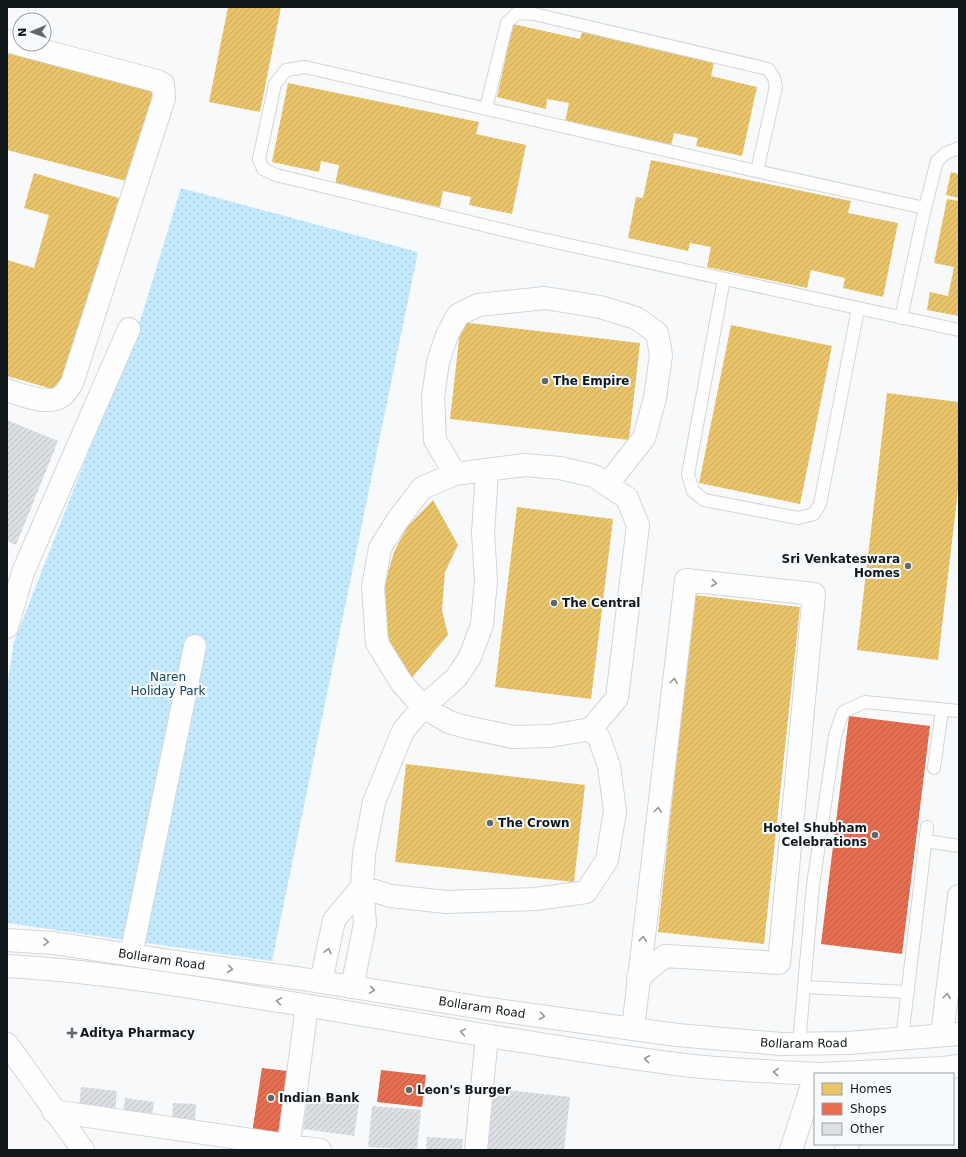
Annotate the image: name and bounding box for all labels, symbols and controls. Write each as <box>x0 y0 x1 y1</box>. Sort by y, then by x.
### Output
north arrow <box>12 12 52 52</box>
text: N <box>16 27 29 37</box>
place label: The Empire <box>553 374 630 388</box>
marker: The Empire <box>540 376 550 386</box>
place label: Sri Venkateswara Homes <box>782 552 900 580</box>
marker: Sri Venkateswara Homes <box>903 561 913 571</box>
one-way arrow <box>711 578 717 587</box>
place label: The Central <box>562 596 640 610</box>
marker: The Central <box>549 598 559 608</box>
park label: Naren Holiday Park <box>131 670 205 698</box>
one-way arrow <box>669 678 678 684</box>
one-way arrow <box>653 807 662 813</box>
place label: The Crown <box>498 816 570 830</box>
marker: The Crown <box>485 818 495 828</box>
place label: Hotel Shubham Celebrations <box>763 821 867 849</box>
marker: Hotel Shubham Celebrations <box>870 830 880 840</box>
one-way arrow <box>638 936 647 942</box>
one-way arrow <box>43 938 49 947</box>
street label: Bollaram Road <box>117 946 206 973</box>
one-way arrow <box>323 948 331 954</box>
one-way arrow <box>227 964 233 973</box>
one-way arrow <box>369 985 375 994</box>
one-way arrow <box>942 993 951 1000</box>
street label: Bollaram Road <box>438 994 526 1021</box>
one-way arrow <box>276 997 282 1006</box>
one-way arrow <box>539 1011 545 1020</box>
place label: Aditya Pharmacy <box>80 1026 195 1040</box>
marker: Aditya Pharmacy <box>67 1028 77 1038</box>
one-way arrow <box>460 1028 466 1036</box>
street label: Bollaram Road <box>759 1035 848 1051</box>
one-way arrow <box>644 1055 650 1064</box>
one-way arrow <box>773 1067 779 1076</box>
legend <box>814 1073 954 1145</box>
text: Homes <box>850 1082 892 1096</box>
place label: Leon's Burger <box>417 1083 511 1097</box>
marker: Leon's Burger <box>404 1085 414 1095</box>
place label: Indian Bank <box>279 1091 360 1105</box>
marker: Indian Bank <box>266 1093 276 1103</box>
text: Shops <box>850 1102 886 1116</box>
text: Other <box>850 1122 884 1136</box>

